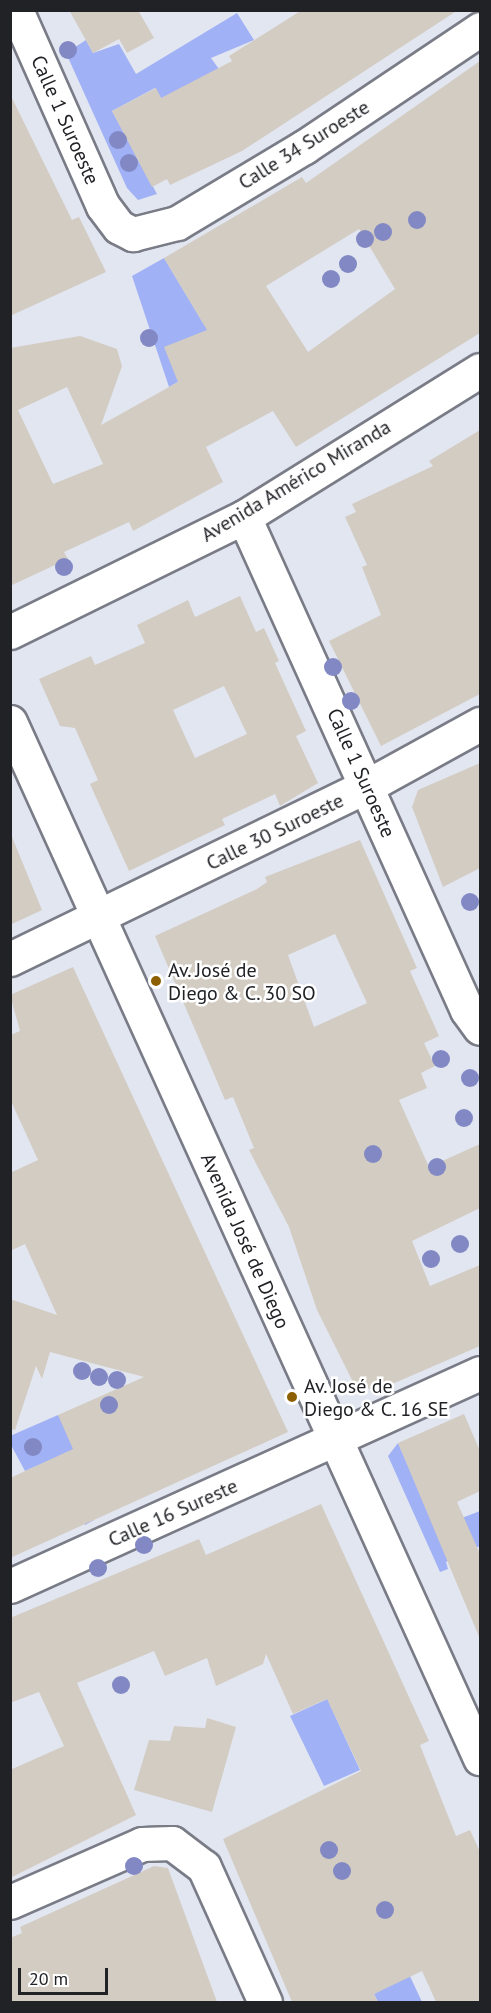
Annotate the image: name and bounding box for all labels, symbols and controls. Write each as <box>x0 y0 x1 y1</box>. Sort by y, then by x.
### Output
street label: Calle 1 Suroeste <box>26 52 104 188</box>
street label: Calle 34 Suroeste <box>234 95 374 195</box>
street label: Avenida Américo Miranda <box>197 415 395 547</box>
street label: Calle 1 Suroeste <box>322 705 400 841</box>
street label: Calle 30 Suroeste <box>203 788 347 876</box>
place label: Av. José de Diego & C. 30 SO <box>168 958 317 1005</box>
marker: Av. José de Diego & C. 30 SO <box>149 974 163 988</box>
street label: Avenida José de Diego <box>196 1150 294 1332</box>
place label: Av. José de Diego & C. 16 SE <box>304 1374 450 1421</box>
marker: Av. José de Diego & C. 16 SE <box>285 1390 299 1404</box>
street label: Calle 16 Sureste <box>105 1474 241 1552</box>
scale bar <box>21 1956 111 1994</box>
text: 20 m <box>29 1967 68 1990</box>

